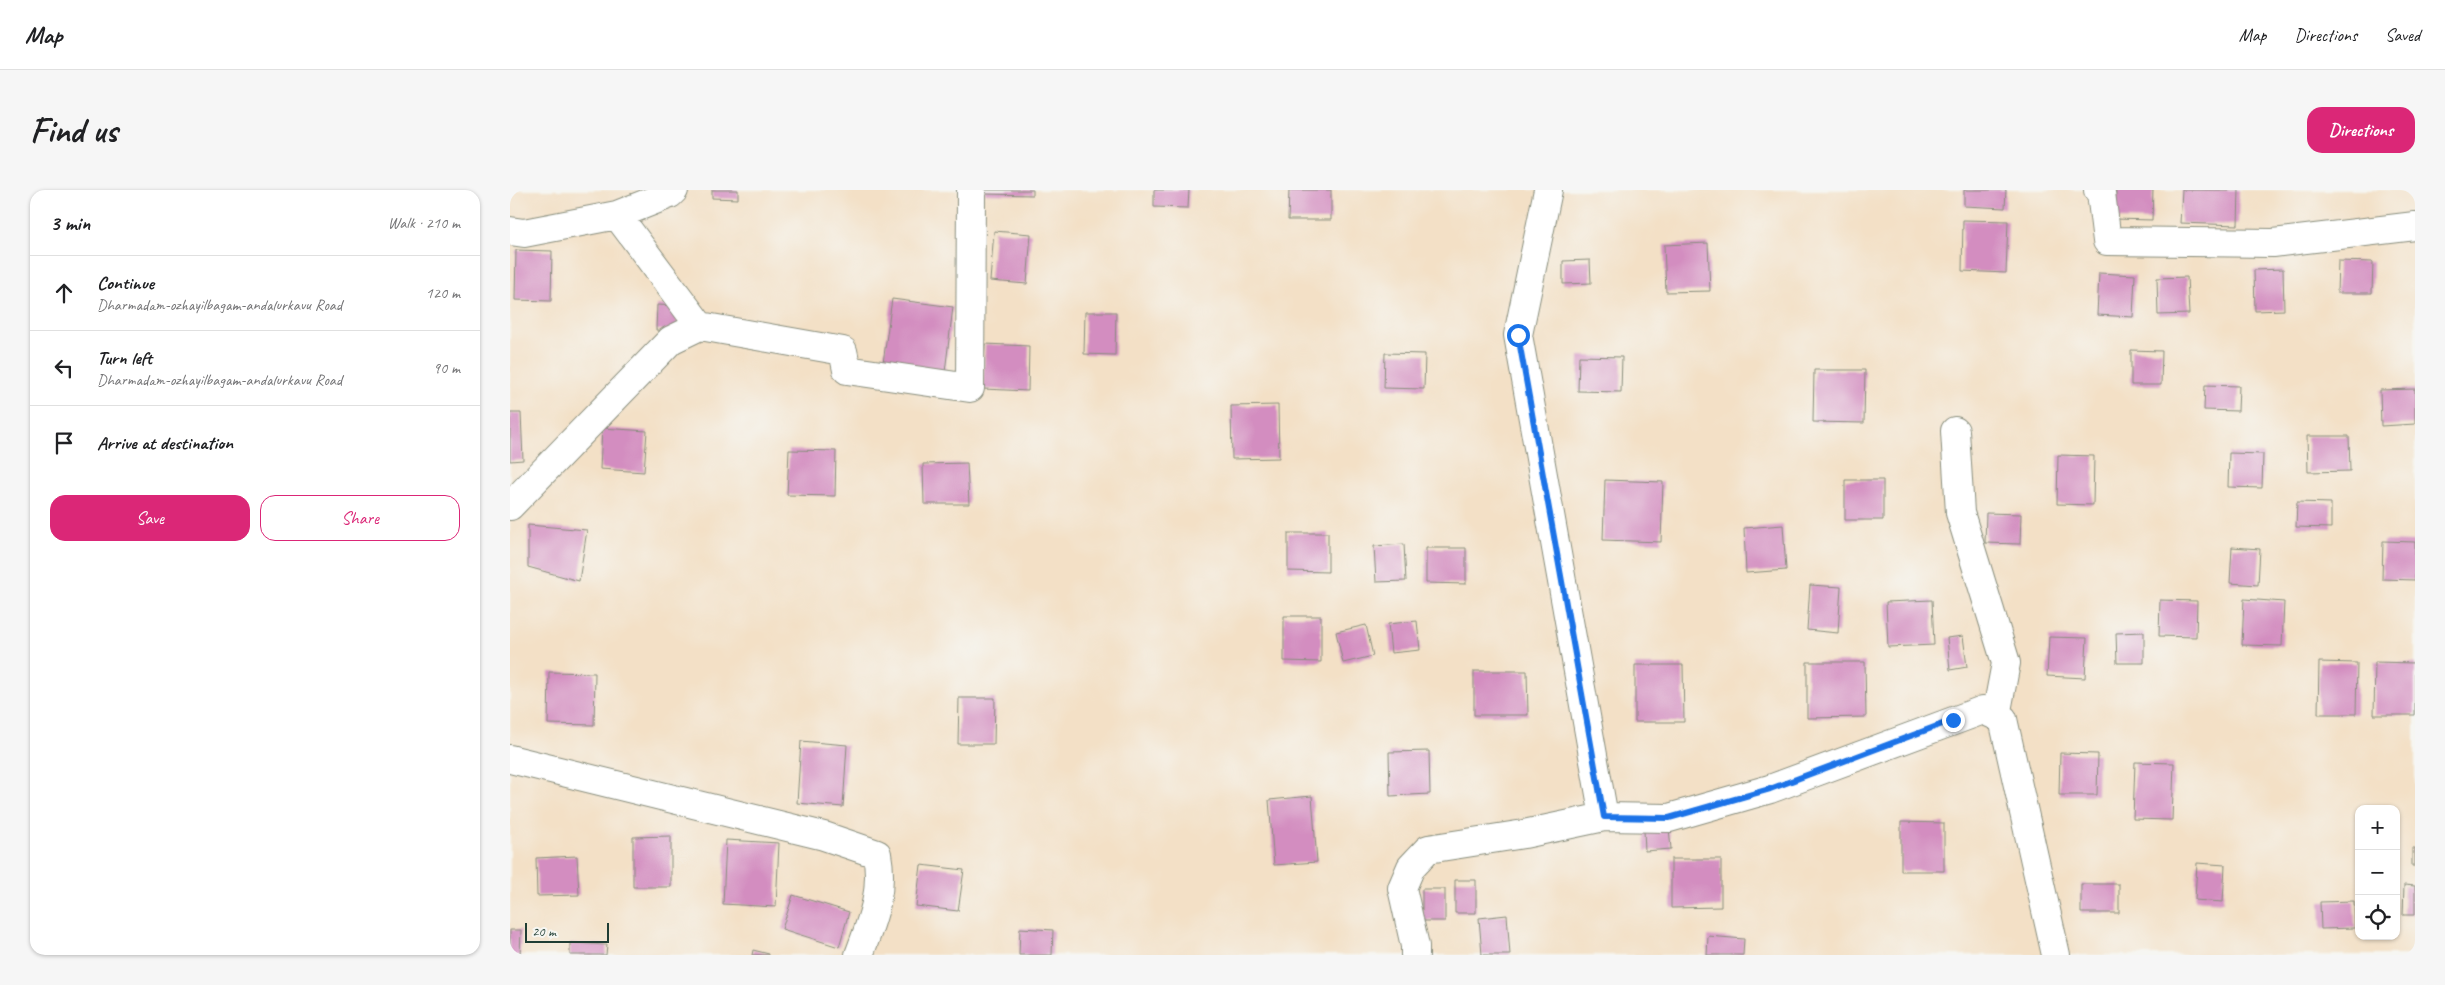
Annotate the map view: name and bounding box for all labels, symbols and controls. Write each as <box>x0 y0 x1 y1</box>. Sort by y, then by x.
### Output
text: Map <box>25 20 62 50</box>
text: Map <box>2239 24 2266 46</box>
text: Directions <box>2294 24 2357 46</box>
text: Saved <box>2385 24 2420 46</box>
button: Directions <box>2307 107 2415 153</box>
text: Find us <box>30 108 117 153</box>
text: 3 min <box>50 210 90 236</box>
text: Walk · 210 m <box>388 213 460 233</box>
text: Continue <box>97 271 154 295</box>
icon: ahead <box>50 279 78 307</box>
text: 120 m <box>426 283 460 303</box>
text: Dharmadam-ozhayilbagam-andalurkavu Road <box>97 295 342 315</box>
route start <box>1507 324 1530 347</box>
text: Turn left <box>97 346 152 370</box>
icon: left <box>50 354 78 382</box>
text: 90 m <box>433 358 460 378</box>
text: Dharmadam-ozhayilbagam-andalurkavu Road <box>97 370 342 390</box>
icon: arrive <box>50 429 78 457</box>
text: Arrive at destination <box>97 431 233 455</box>
button: Save <box>50 495 250 541</box>
button: Share <box>260 495 460 541</box>
route end <box>1942 709 1965 732</box>
map controls <box>2355 805 2400 940</box>
button: + <box>2355 805 2400 850</box>
button: − <box>2355 850 2400 895</box>
button: locate <box>2355 895 2400 940</box>
scale bar <box>525 920 609 943</box>
text: 20 m <box>532 923 556 940</box>

